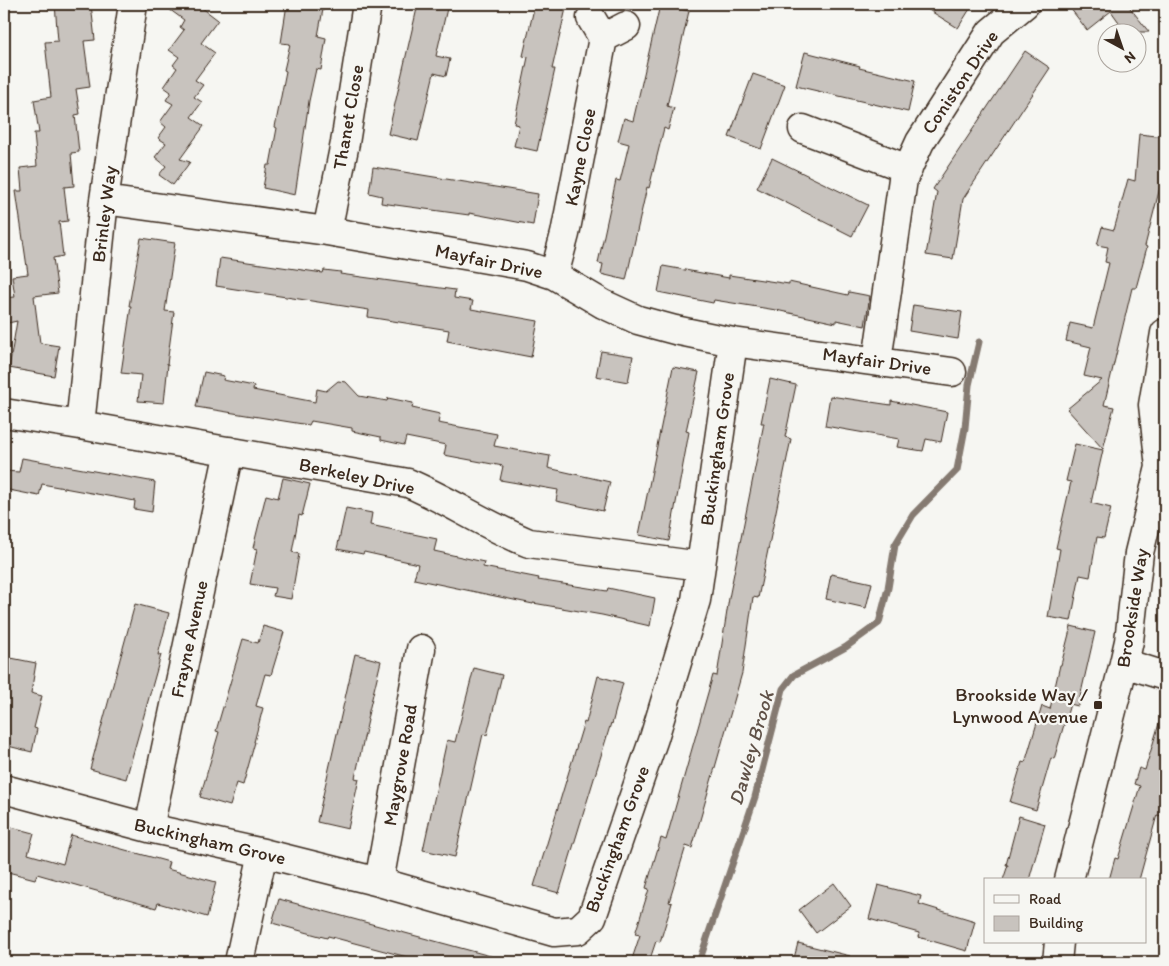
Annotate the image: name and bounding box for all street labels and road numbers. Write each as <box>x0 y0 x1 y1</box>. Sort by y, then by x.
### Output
street label: Coniston Drive <box>917 26 1003 138</box>
street label: Thanet Close <box>327 63 369 171</box>
street label: Kayne Close <box>559 106 601 208</box>
street label: Brinley Way <box>87 164 121 264</box>
street label: Mayfair Drive <box>433 238 545 284</box>
street label: Mayfair Drive <box>821 342 933 380</box>
street label: Buckingham Grove <box>695 371 739 527</box>
street label: Berkeley Drive <box>297 453 417 499</box>
street label: Brookside Way <box>1111 547 1153 669</box>
street label: Frayne Avenue <box>165 578 213 700</box>
street label: Maygrove Road <box>378 702 422 828</box>
street label: Buckingham Grove <box>580 762 654 916</box>
street label: Buckingham Grove <box>132 812 288 870</box>

